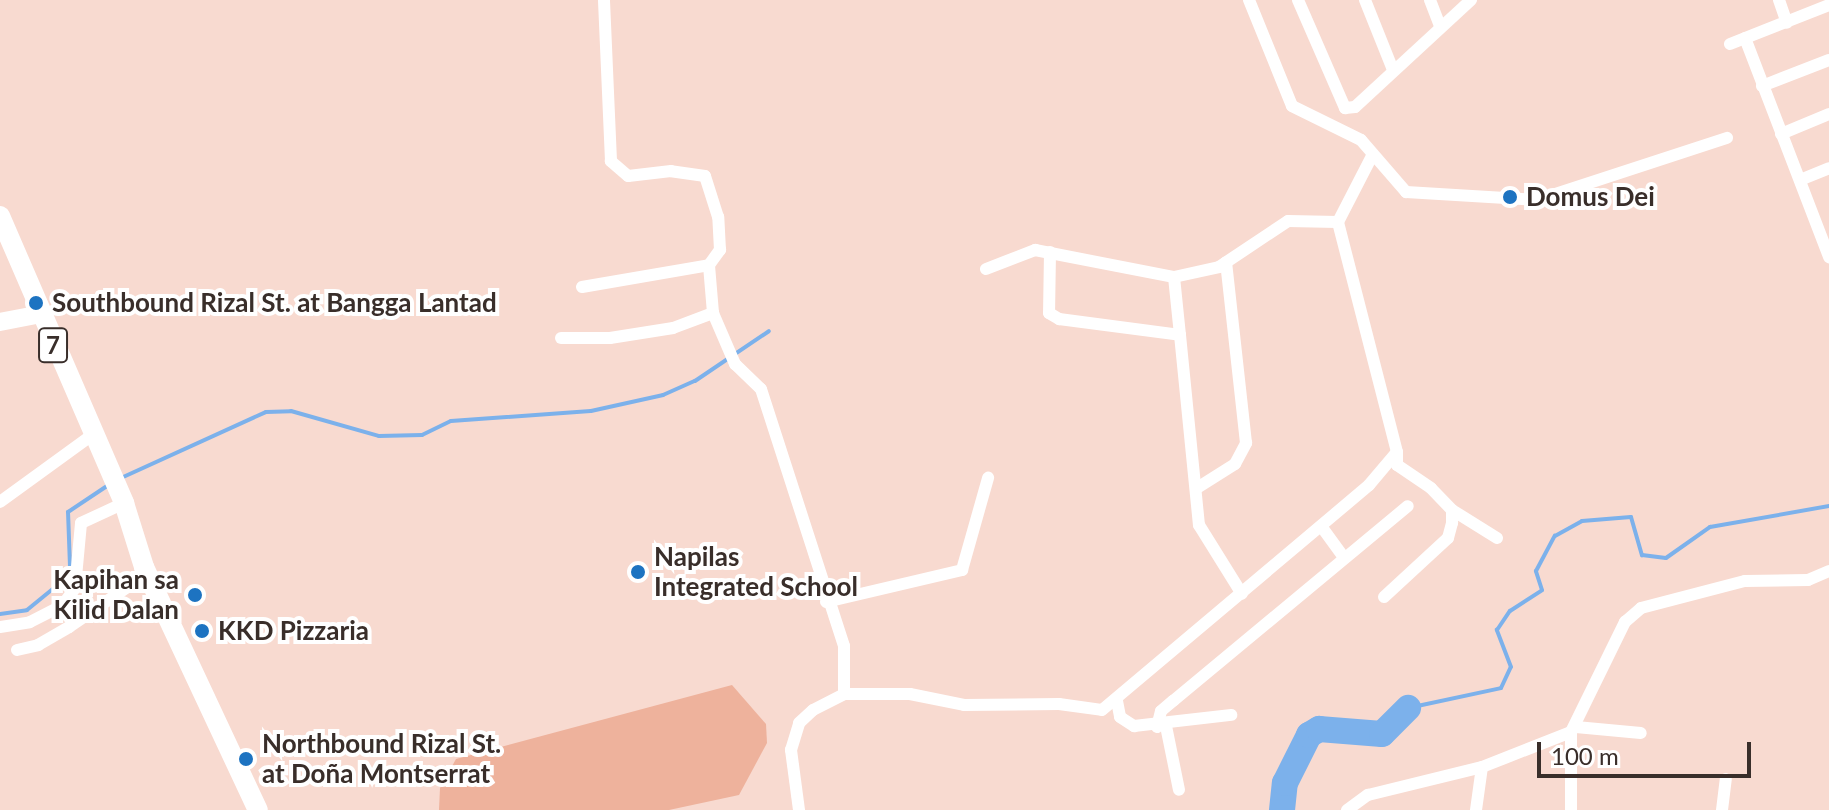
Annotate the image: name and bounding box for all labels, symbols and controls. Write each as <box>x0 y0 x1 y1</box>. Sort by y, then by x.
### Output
place label: Domus Dei <box>1526 181 1655 213</box>
marker: Domus Dei <box>1501 188 1519 206</box>
place label: Southbound Rizal St. at Bangga Lantad <box>52 287 497 319</box>
marker: Southbound Rizal St. at Bangga Lantad <box>27 294 45 312</box>
road number: 7 <box>37 325 69 365</box>
place label: Napilas Integrated School <box>654 541 858 602</box>
marker: Napilas Integrated School <box>629 563 647 581</box>
place label: Kapihan sa Kilid Dalan <box>53 564 179 626</box>
marker: Kapihan sa Kilid Dalan <box>186 586 204 604</box>
place label: KKD Pizzaria <box>218 615 369 647</box>
marker: KKD Pizzaria <box>193 622 211 640</box>
scale bar <box>1541 726 1755 776</box>
place label: Northbound Rizal St. at Doña Montserrat <box>262 728 501 790</box>
text: 100 m <box>1551 741 1619 770</box>
marker: Northbound Rizal St. at Doña Montserrat <box>237 750 255 768</box>

